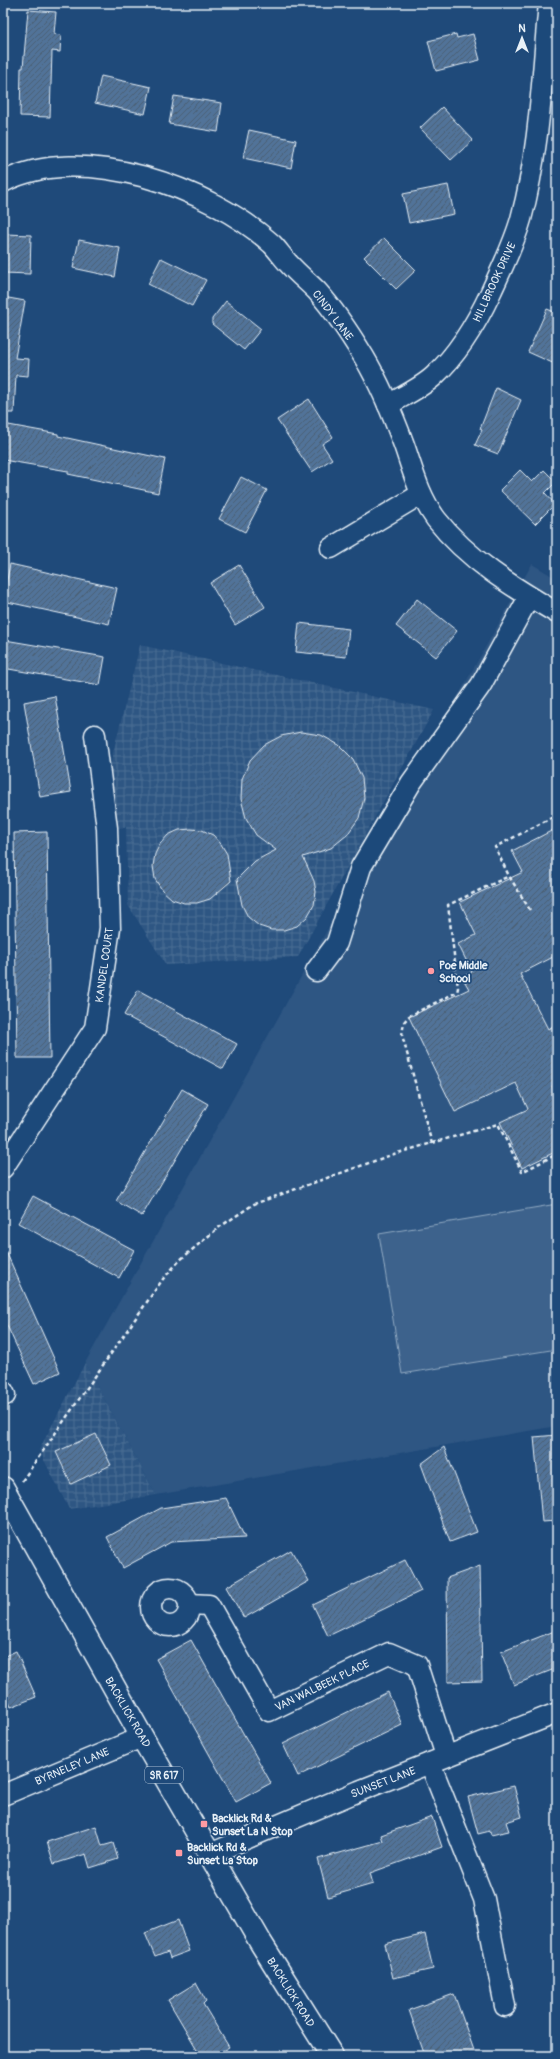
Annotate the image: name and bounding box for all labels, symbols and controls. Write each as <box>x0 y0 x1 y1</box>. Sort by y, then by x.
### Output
north arrow <box>502 18 542 58</box>
text: N <box>518 22 526 35</box>
street label: HILLBROOK DRIVE <box>470 240 519 324</box>
street label: CINDY LANE <box>310 288 356 343</box>
street label: KANDEL COURT <box>93 927 116 1003</box>
place label: Poe Middle School <box>439 959 488 985</box>
marker: Poe Middle School <box>426 966 436 976</box>
street label: VAN WALBEEK PLACE <box>273 1657 372 1714</box>
street label: BACKLICK ROAD <box>102 1675 153 1750</box>
street label: BYRNELEY LANE <box>33 1745 112 1788</box>
street label: SUNSET LANE <box>349 1764 418 1801</box>
road number: SR 617 <box>145 1767 183 1783</box>
place label: Backlick Rd & Sunset La N Stop <box>212 1812 293 1838</box>
marker: Backlick Rd & Sunset La N Stop <box>199 1819 209 1829</box>
place label: Backlick Rd & Sunset La Stop <box>187 1841 258 1867</box>
marker: Backlick Rd & Sunset La Stop <box>174 1848 184 1858</box>
street label: BACKLICK ROAD <box>264 1955 317 2029</box>

